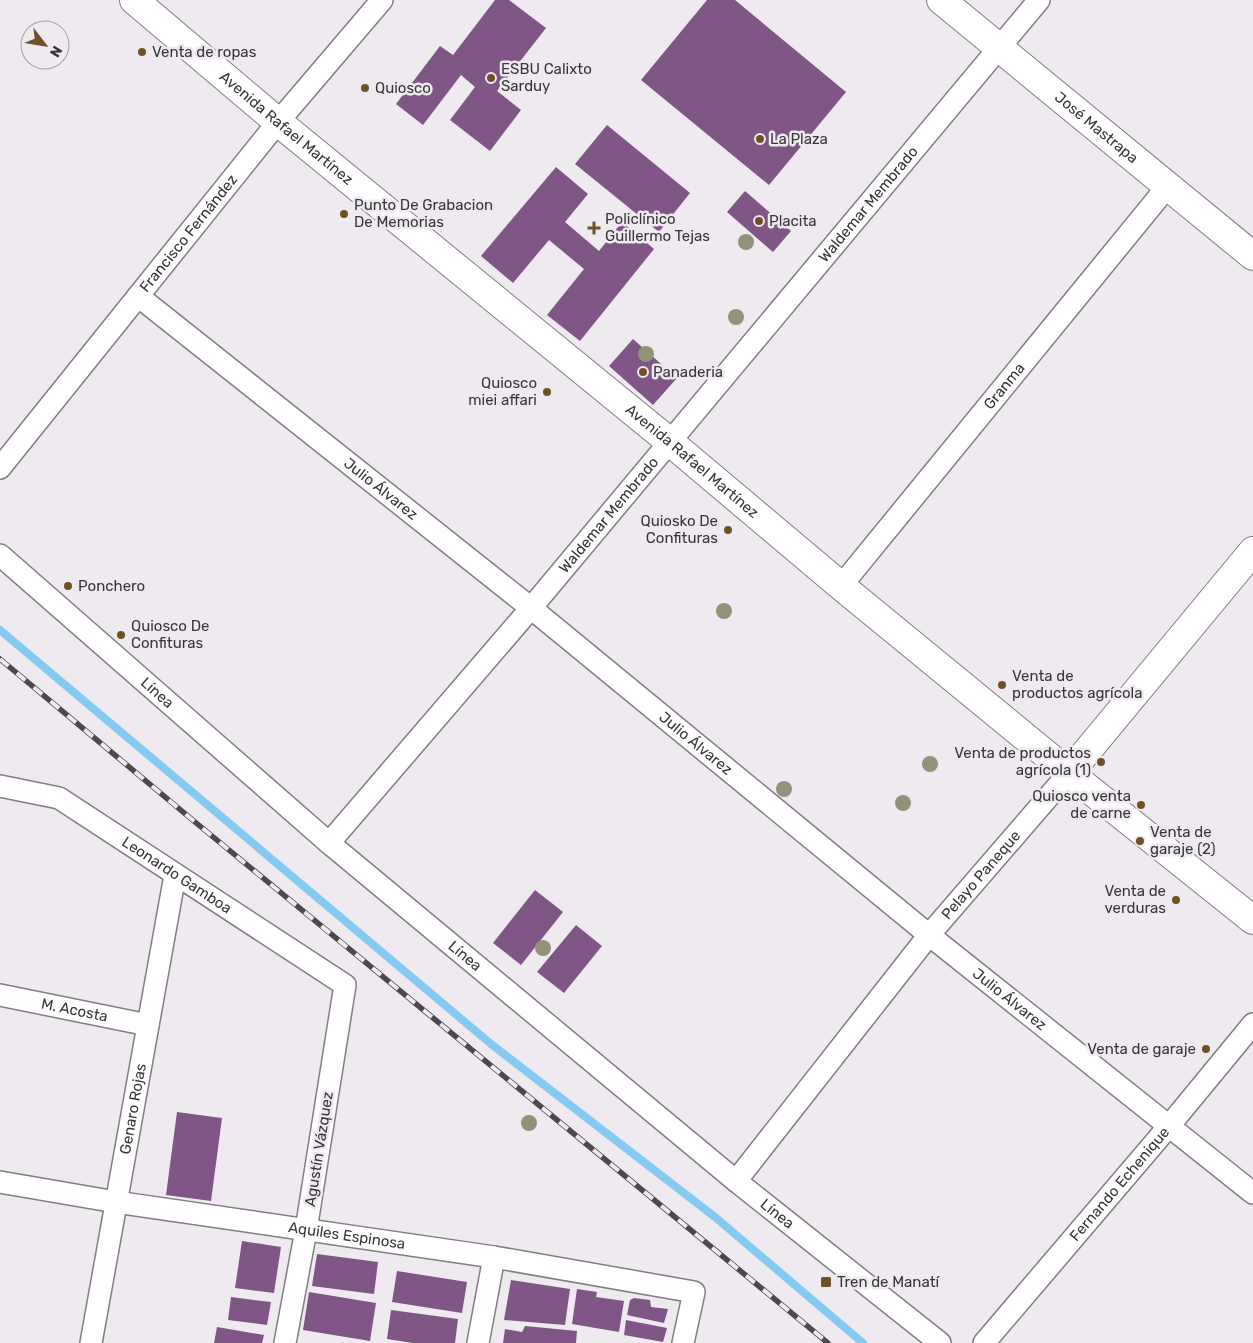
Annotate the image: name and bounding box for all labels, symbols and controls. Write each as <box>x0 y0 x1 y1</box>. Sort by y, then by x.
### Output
north arrow <box>20 20 70 70</box>
text: N <box>46 43 66 60</box>
place label: Venta de ropas <box>152 43 257 61</box>
marker: Venta de ropas <box>136 46 148 58</box>
place label: ESBU Calixto Sarduy <box>501 60 592 95</box>
street label: Avenida Rafael Martínez <box>216 67 357 189</box>
marker: ESBU Calixto Sarduy <box>485 72 497 84</box>
place label: Quiosco <box>375 79 431 97</box>
marker: Quiosco <box>359 82 371 94</box>
street label: José Mastrapa <box>1051 88 1142 167</box>
place label: La Plaza <box>770 130 828 148</box>
marker: La Plaza <box>754 133 766 145</box>
street label: Waldemar Membrado <box>815 143 922 266</box>
street label: Francisco Fernández <box>136 171 241 296</box>
place label: Punto De Grabacion De Memorias <box>354 196 493 231</box>
marker: Punto De Grabacion De Memorias <box>338 208 350 220</box>
place label: Policlínico Guillermo Tejas <box>605 210 710 245</box>
place label: Placita <box>769 212 817 230</box>
marker: Placita <box>753 215 765 227</box>
marker: Policlínico Guillermo Tejas <box>587 221 601 235</box>
street label: Granma <box>980 359 1029 413</box>
place label: Panaderia <box>653 363 723 381</box>
marker: Panaderia <box>637 366 649 378</box>
place label: Quiosco miei affari <box>468 374 537 409</box>
marker: Quiosco miei affari <box>541 386 553 398</box>
street label: Avenida Rafael Martínez <box>622 400 763 522</box>
street label: Waldemar Membrado <box>555 453 662 577</box>
street label: Julio Álvarez <box>340 454 422 524</box>
place label: Quiosko De Confituras <box>641 512 718 547</box>
marker: Quiosko De Confituras <box>722 524 734 536</box>
place label: Ponchero <box>78 577 145 595</box>
marker: Ponchero <box>62 580 74 592</box>
place label: Quiosco De Confituras <box>131 617 209 652</box>
marker: Quiosco De Confituras <box>115 629 127 641</box>
place label: Venta de productos agrícola <box>1012 667 1143 702</box>
street label: Línea <box>137 673 177 712</box>
marker: Venta de productos agrícola <box>996 679 1008 691</box>
street label: Julio Álvarez <box>656 708 736 779</box>
place label: Venta de productos agrícola (1) <box>954 744 1091 779</box>
marker: Venta de productos agrícola (1) <box>1095 756 1107 768</box>
place label: Quiosco venta de carne <box>1032 787 1131 822</box>
marker: Quiosco venta de carne <box>1135 799 1147 811</box>
place label: Venta de garaje (2) <box>1150 823 1216 858</box>
street label: Pelayo Paneque <box>938 827 1024 923</box>
street label: Leonardo Gamboa <box>119 833 235 917</box>
marker: Venta de garaje (2) <box>1134 835 1146 847</box>
place label: Venta de verduras <box>1104 882 1166 917</box>
marker: Venta de verduras <box>1170 894 1182 906</box>
street label: Línea <box>445 937 485 975</box>
street label: Julio Álvarez <box>969 964 1050 1034</box>
street label: M. Acosta <box>40 995 109 1026</box>
place label: Venta de garaje <box>1087 1040 1196 1058</box>
marker: Venta de garaje <box>1200 1043 1212 1055</box>
street label: Genaro Rojas <box>116 1062 150 1156</box>
street label: Agustín Vázquez <box>301 1090 337 1208</box>
street label: Fernando Echenique <box>1066 1123 1173 1245</box>
street label: Línea <box>757 1195 798 1233</box>
street label: Aquiles Espinosa <box>287 1218 407 1253</box>
place label: Tren de Manatí <box>837 1273 941 1291</box>
marker: Tren de Manatí <box>819 1275 833 1289</box>

